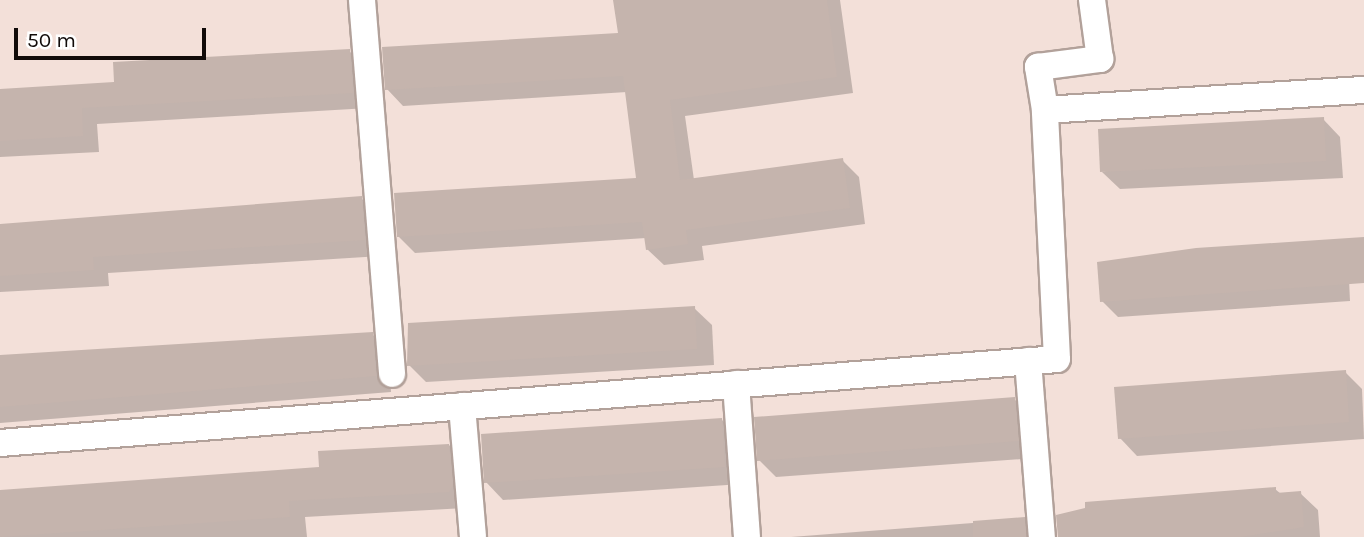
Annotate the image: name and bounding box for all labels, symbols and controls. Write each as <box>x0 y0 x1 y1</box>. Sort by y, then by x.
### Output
scale bar <box>18 14 210 58</box>
text: 50 m <box>27 28 76 52</box>

